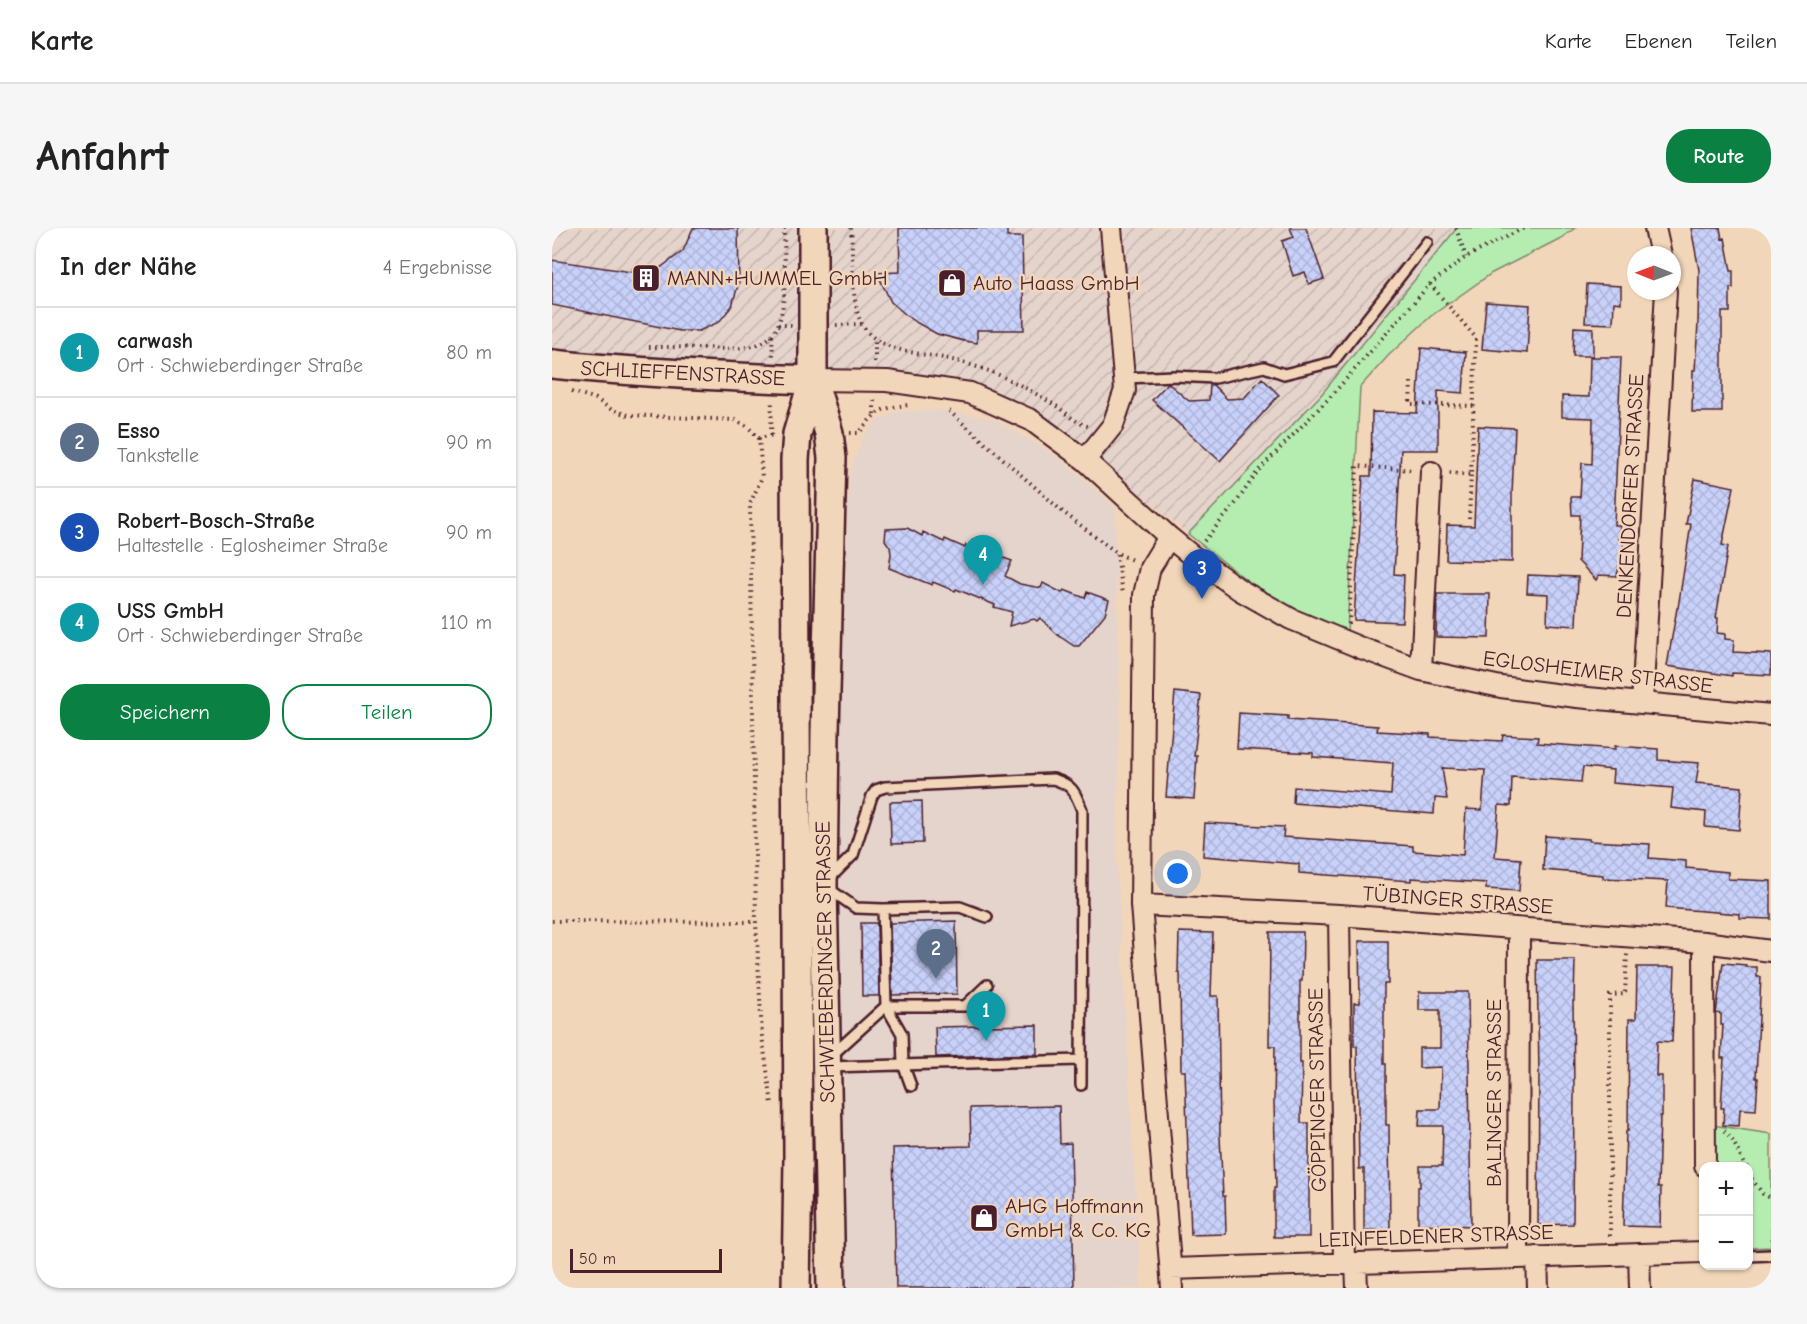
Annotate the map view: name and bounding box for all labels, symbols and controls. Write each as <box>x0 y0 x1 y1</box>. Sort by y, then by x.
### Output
text: Karte <box>30 25 94 57</box>
text: Karte <box>1545 29 1592 53</box>
text: Ebenen <box>1625 29 1693 53</box>
text: Teilen <box>1726 29 1777 53</box>
button: Route <box>1666 129 1771 183</box>
text: Anfahrt <box>36 132 169 181</box>
north arrow <box>1627 246 1681 300</box>
text: In der Nähe <box>60 252 197 282</box>
text: 4 Ergebnisse <box>383 256 492 279</box>
building icon: MANN+HUMMEL GmbH <box>630 262 662 294</box>
place label: MANN+HUMMEL GmbH <box>667 266 888 290</box>
shop icon: Auto Haass GmbH <box>936 267 968 299</box>
place label: Auto Haass GmbH <box>973 271 1140 295</box>
text: carwash <box>117 328 193 354</box>
text: 1 <box>76 341 83 364</box>
text: 80 m <box>446 341 492 364</box>
text: Ort · Schwieberdinger Straße <box>117 354 363 377</box>
street label: SCHLIEFFENSTRASSE <box>580 356 786 390</box>
street label: DENKENDORFER STRASSE <box>1612 373 1648 619</box>
text: Esso <box>117 418 160 444</box>
text: 2 <box>75 431 84 454</box>
text: 90 m <box>446 431 492 454</box>
text: Tankstelle <box>117 444 199 467</box>
text: Robert-Bosch-Straße <box>117 508 315 534</box>
text: 3 <box>75 521 84 544</box>
text: 90 m <box>446 521 492 544</box>
text: Haltestelle · Eglosheimer Straße <box>117 534 388 557</box>
pin: 4 <box>964 536 1002 585</box>
pin: 3 <box>1182 550 1222 599</box>
text: USS GmbH <box>117 598 224 624</box>
text: 4 <box>75 611 84 634</box>
text: 110 m <box>441 611 492 634</box>
text: Ort · Schwieberdinger Straße <box>117 624 363 647</box>
street label: EGLOSHEIMER STRASSE <box>1482 646 1714 698</box>
button: Speichern <box>60 684 270 740</box>
button: Teilen <box>282 684 492 740</box>
street label: SCHWIEBERDINGER STRASSE <box>811 821 839 1103</box>
your location <box>1163 859 1192 888</box>
street label: TÜBINGER STRASSE <box>1362 881 1554 919</box>
pin: 2 <box>916 930 956 979</box>
street label: GÖPPINGER STRASSE <box>1303 988 1331 1192</box>
pin: 1 <box>966 992 1006 1041</box>
street label: BALINGER STRASSE <box>1482 999 1506 1187</box>
map controls <box>1699 1162 1753 1270</box>
button: + <box>1699 1162 1753 1216</box>
place label: AHG Hoffmann GmbH & Co. KG <box>1005 1194 1151 1242</box>
shop icon: AHG Hoffmann GmbH & Co. KG <box>968 1202 1000 1234</box>
button: − <box>1699 1216 1753 1270</box>
street label: LEINFELDENER STRASSE <box>1318 1220 1554 1252</box>
scale bar <box>570 1246 722 1274</box>
text: 50 m <box>579 1250 616 1268</box>

